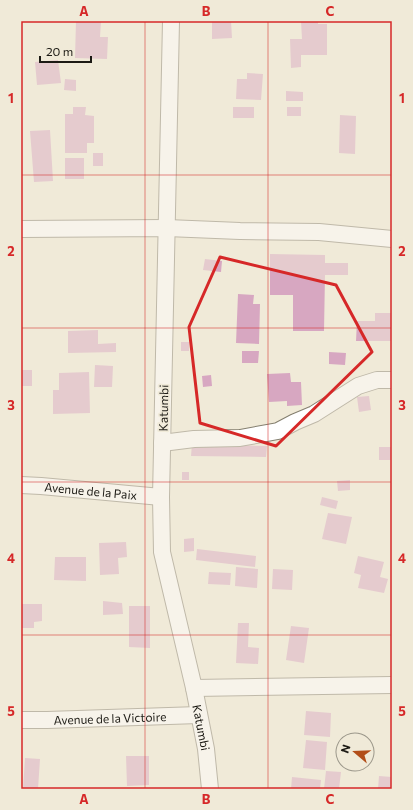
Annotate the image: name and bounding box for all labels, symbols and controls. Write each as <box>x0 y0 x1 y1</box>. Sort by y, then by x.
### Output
text: A <box>79 3 89 19</box>
text: B <box>202 3 211 19</box>
text: C <box>326 3 335 19</box>
scale bar <box>40 38 91 64</box>
text: 20 m <box>46 44 73 58</box>
text: 1 <box>8 90 14 106</box>
text: 1 <box>399 90 405 106</box>
text: 2 <box>7 243 15 259</box>
text: 2 <box>398 243 406 259</box>
street label: Katumbi <box>156 385 170 431</box>
text: 3 <box>7 397 15 413</box>
text: 3 <box>398 397 406 413</box>
street label: Avenue de la Paix <box>44 479 138 502</box>
text: 4 <box>7 550 15 566</box>
text: 4 <box>398 550 406 566</box>
text: 5 <box>7 703 15 719</box>
street label: Katumbi <box>190 703 213 752</box>
text: 5 <box>398 703 406 719</box>
street label: Avenue de la Victoire <box>53 709 167 727</box>
north arrow <box>335 732 375 772</box>
text: N <box>338 743 353 755</box>
text: A <box>79 791 89 807</box>
text: B <box>202 791 211 807</box>
text: C <box>326 791 335 807</box>

